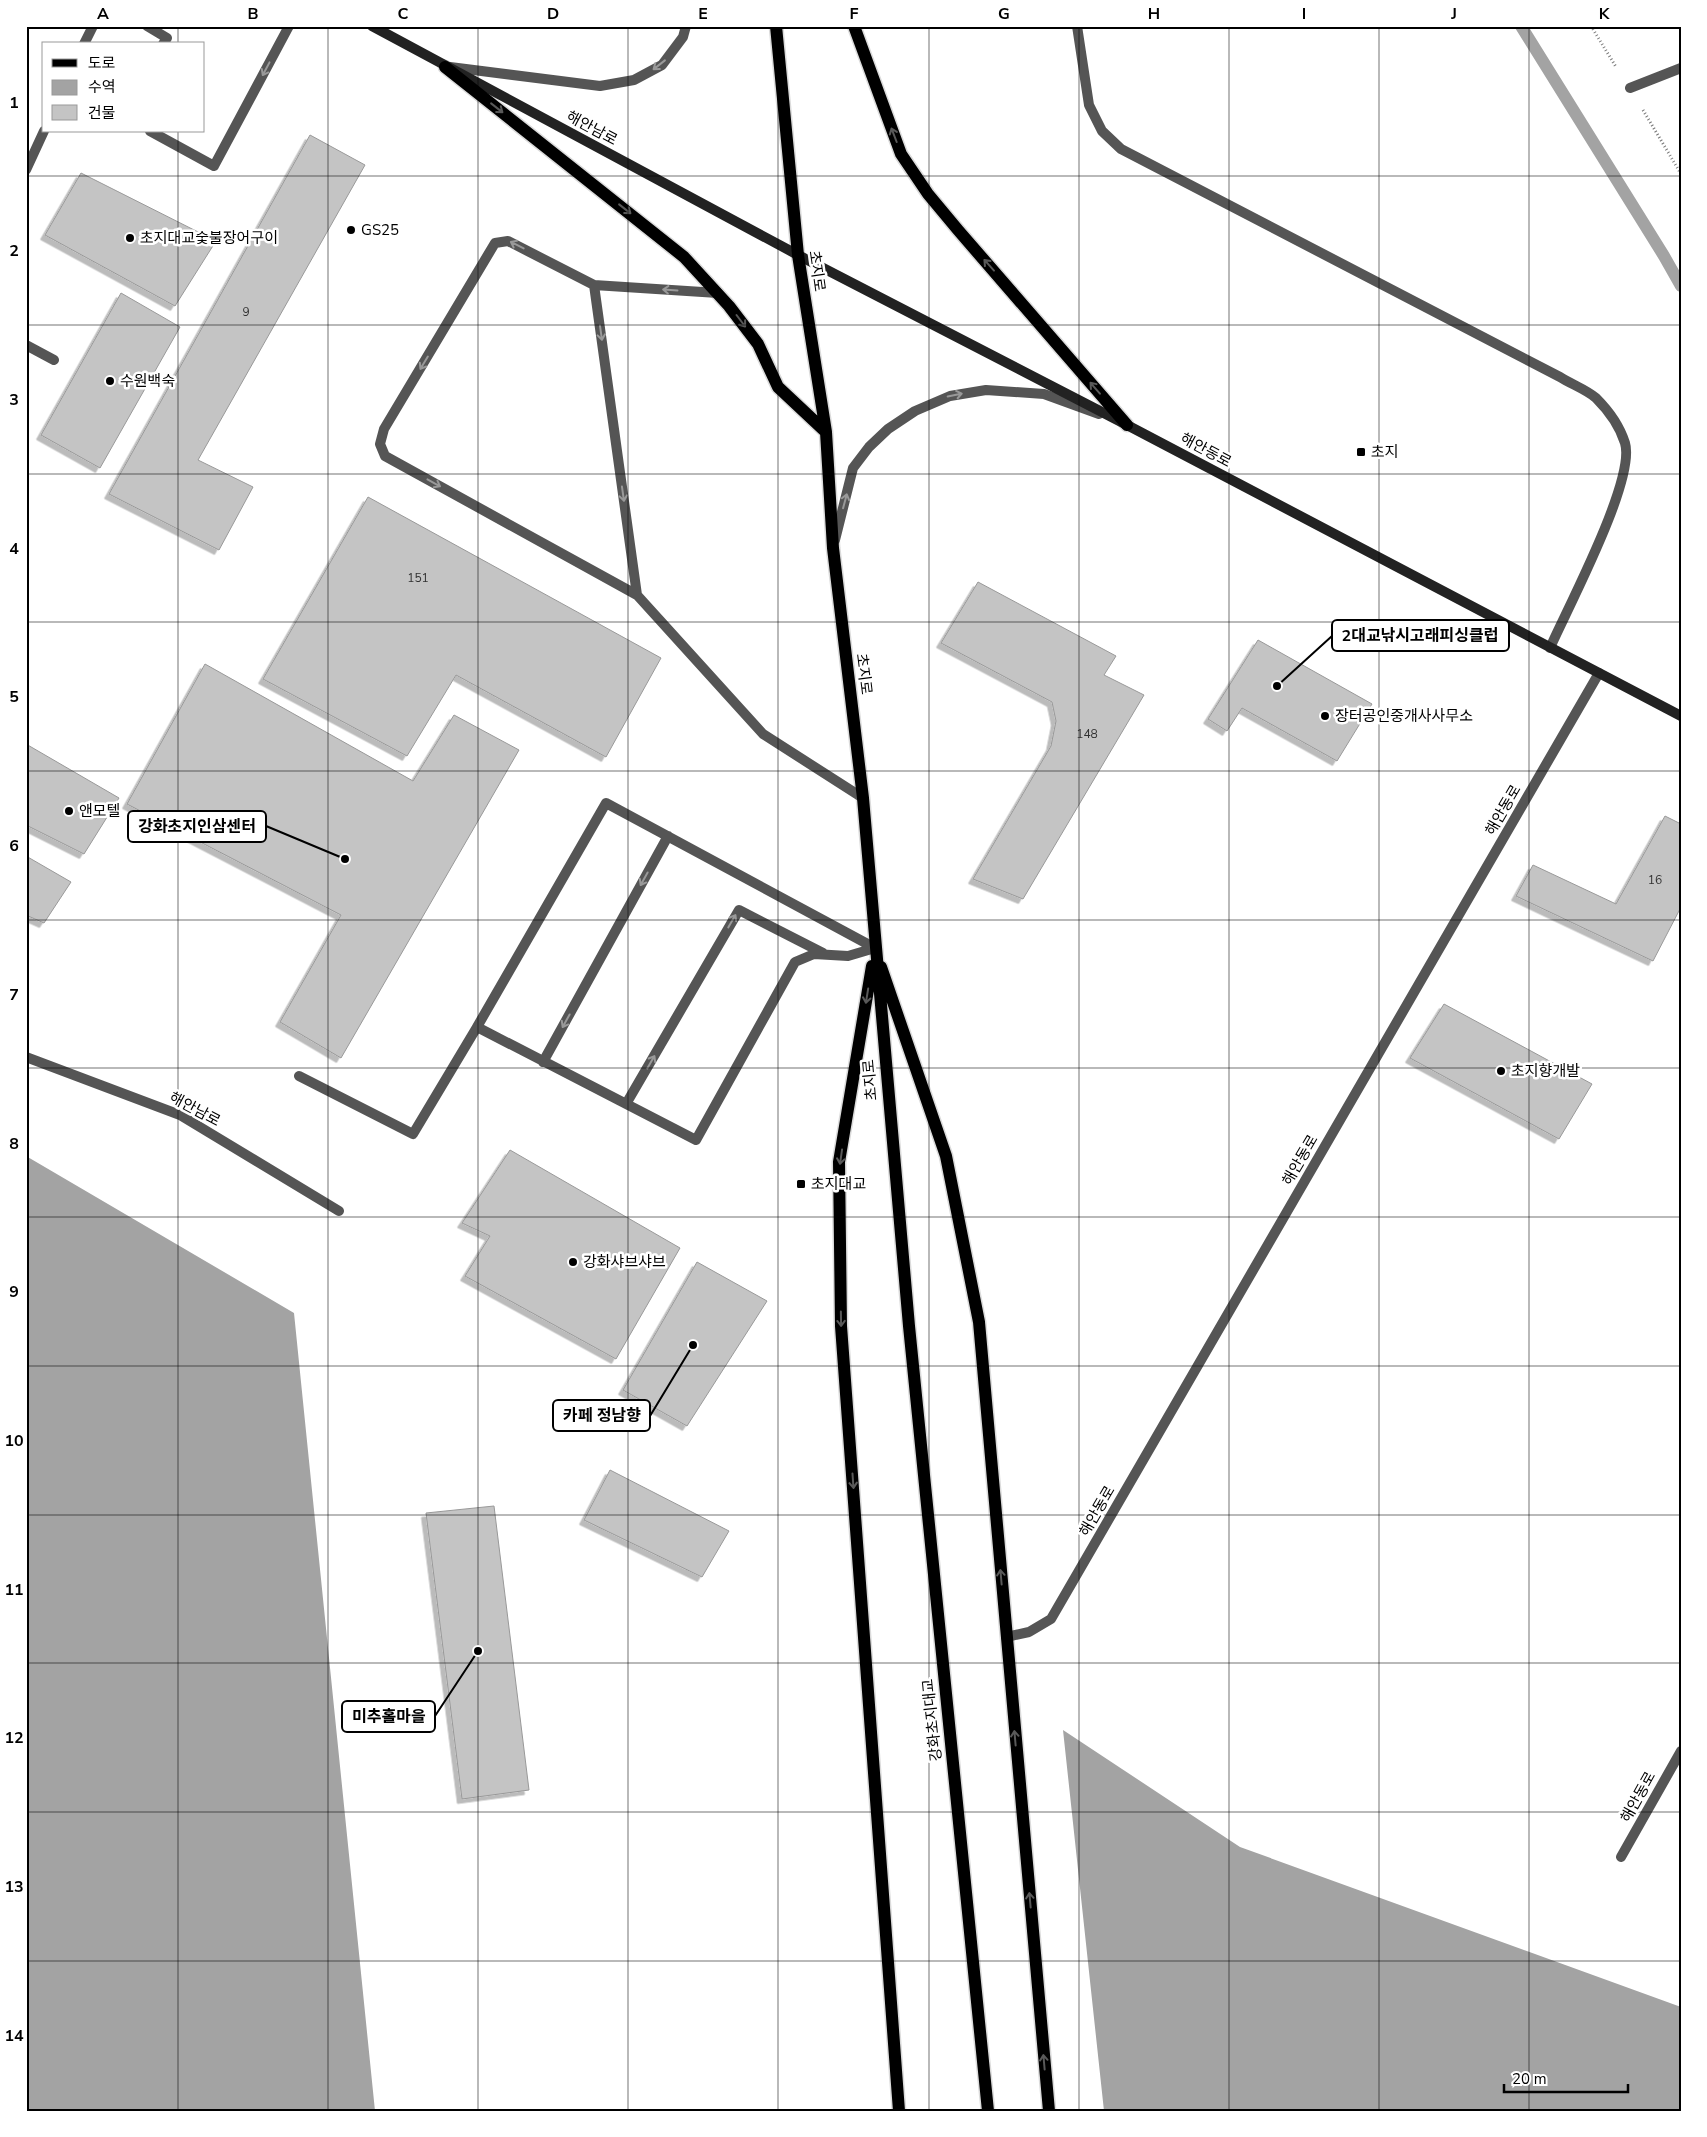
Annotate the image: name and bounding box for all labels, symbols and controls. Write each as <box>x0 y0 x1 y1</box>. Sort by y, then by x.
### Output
text: A <box>97 3 109 25</box>
text: B <box>247 3 259 25</box>
text: C <box>398 3 409 25</box>
text: D <box>547 3 559 25</box>
text: E <box>698 3 708 25</box>
text: F <box>850 3 859 25</box>
text: G <box>998 3 1010 25</box>
text: H <box>1148 3 1160 25</box>
text: I <box>1302 3 1306 25</box>
text: J <box>1450 3 1457 25</box>
text: K <box>1599 3 1611 25</box>
legend <box>42 42 205 132</box>
text: 도로 <box>88 53 116 73</box>
one-way arrow <box>652 60 666 70</box>
one-way arrow <box>261 61 270 76</box>
text: 수역 <box>88 77 116 97</box>
text: 1 <box>9 92 19 114</box>
one-way arrow <box>490 102 503 113</box>
text: 건물 <box>88 103 116 123</box>
street label: 해안남로 <box>563 106 621 150</box>
one-way arrow <box>888 128 898 143</box>
one-way arrow <box>618 203 631 214</box>
place label: GS25 <box>361 220 399 240</box>
marker: GS25 <box>345 224 357 236</box>
place label: 초지대교숯불장어구이 <box>140 228 278 248</box>
marker: 초지대교숯불장어구이 <box>124 232 136 244</box>
text: 2 <box>9 240 19 262</box>
one-way arrow <box>510 240 525 249</box>
street label: 초지로 <box>804 249 830 293</box>
one-way arrow <box>983 259 995 272</box>
one-way arrow <box>662 285 678 295</box>
house number: 9 <box>242 304 250 320</box>
one-way arrow <box>736 314 746 328</box>
one-way arrow <box>596 325 606 341</box>
one-way arrow <box>419 355 429 369</box>
place label: 수원백숙 <box>120 371 175 391</box>
marker: 수원백숙 <box>104 375 116 387</box>
one-way arrow <box>1090 382 1101 395</box>
text: 3 <box>9 389 19 411</box>
one-way arrow <box>947 390 963 399</box>
street label: 해안동로 <box>1177 428 1235 472</box>
place label: 초지 <box>1371 442 1399 462</box>
marker: 초지 <box>1355 446 1367 458</box>
one-way arrow <box>427 479 441 489</box>
one-way arrow <box>618 486 628 502</box>
one-way arrow <box>841 494 850 510</box>
text: 4 <box>9 538 19 560</box>
house number: 151 <box>407 570 429 586</box>
callout: 2대교낚시고래피싱클럽 <box>1332 620 1509 651</box>
text: 2대교낚시고래피싱클럽 <box>1342 625 1498 647</box>
street label: 초지로 <box>852 652 876 696</box>
text: 5 <box>9 686 19 708</box>
place label: 장터공인중개사사무소 <box>1335 706 1473 726</box>
marker: 장터공인중개사사무소 <box>1319 710 1331 722</box>
house number: 148 <box>1076 726 1098 742</box>
street label: 해안동로 <box>1481 781 1525 839</box>
place label: 앤모텔 <box>79 801 120 821</box>
marker: 앤모텔 <box>63 805 75 817</box>
callout: 강화초지인삼센터 <box>128 811 266 842</box>
text: 강화초지인삼센터 <box>138 816 256 838</box>
text: 6 <box>9 835 19 857</box>
one-way arrow <box>639 871 649 886</box>
house number: 16 <box>1648 872 1662 888</box>
one-way arrow <box>728 915 738 929</box>
text: 7 <box>9 984 19 1006</box>
one-way arrow <box>861 988 871 1004</box>
one-way arrow <box>561 1014 571 1029</box>
one-way arrow <box>647 1055 656 1070</box>
street label: 초지로 <box>858 1059 882 1101</box>
place label: 초지향개발 <box>1511 1061 1580 1081</box>
marker: 초지향개발 <box>1495 1065 1507 1077</box>
street label: 해안남로 <box>166 1087 224 1131</box>
street label: 해안동로 <box>1278 1131 1322 1189</box>
text: 8 <box>9 1133 19 1155</box>
one-way arrow <box>835 1148 845 1164</box>
place label: 초지대교 <box>811 1174 866 1194</box>
marker: 초지대교 <box>795 1178 807 1190</box>
place label: 강화샤브샤브 <box>583 1252 666 1272</box>
marker: 강화샤브샤브 <box>567 1256 579 1268</box>
text: 9 <box>9 1281 19 1303</box>
one-way arrow <box>837 1311 846 1327</box>
callout: 카페 정남향 <box>553 1400 650 1431</box>
text: 카페 정남향 <box>563 1405 641 1427</box>
text: 10 <box>4 1430 24 1452</box>
one-way arrow <box>848 1473 858 1489</box>
street label: 해안동로 <box>1075 1482 1119 1540</box>
one-way arrow <box>996 1569 1006 1585</box>
text: 11 <box>4 1579 24 1601</box>
street label: 강화초지대교 <box>918 1678 946 1762</box>
callout: 미추홀마을 <box>342 1701 435 1732</box>
text: 미추홀마을 <box>352 1706 426 1728</box>
text: 12 <box>4 1727 24 1749</box>
one-way arrow <box>1010 1731 1020 1747</box>
street label: 해안동로 <box>1616 1768 1660 1826</box>
text: 13 <box>4 1876 24 1898</box>
one-way arrow <box>1025 1893 1034 1909</box>
text: 14 <box>4 2025 24 2047</box>
one-way arrow <box>1039 2054 1049 2070</box>
scale bar <box>1504 2062 1628 2094</box>
text: 20 m <box>1512 2069 1547 2089</box>

